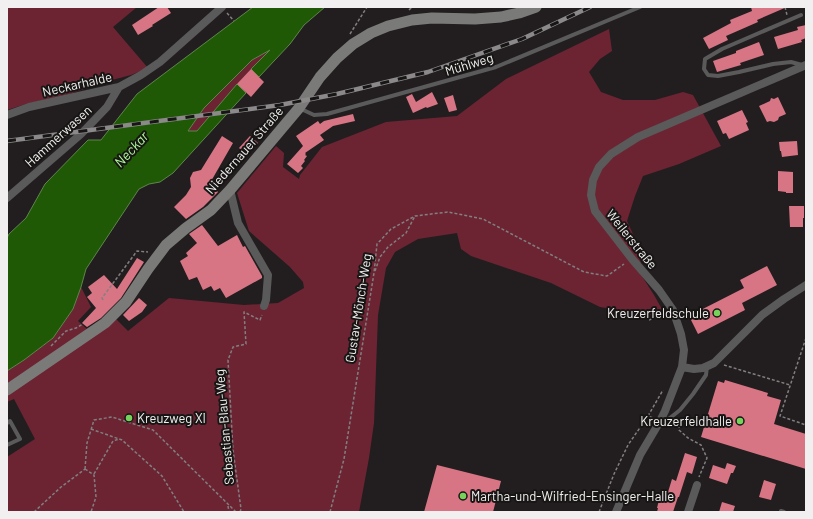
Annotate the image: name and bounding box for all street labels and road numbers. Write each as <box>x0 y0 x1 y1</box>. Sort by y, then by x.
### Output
street label: Mühlweg <box>443 49 495 79</box>
street label: Neckarhalde <box>41 68 113 100</box>
street label: Hammerwasen <box>21 102 95 170</box>
street label: Niedernauer Straße <box>202 103 286 197</box>
street label: Weilerstraße <box>603 206 661 272</box>
street label: Gustav-Mönch-Weg <box>341 252 375 364</box>
street label: Sebastian-Blau-Weg <box>211 369 237 485</box>

